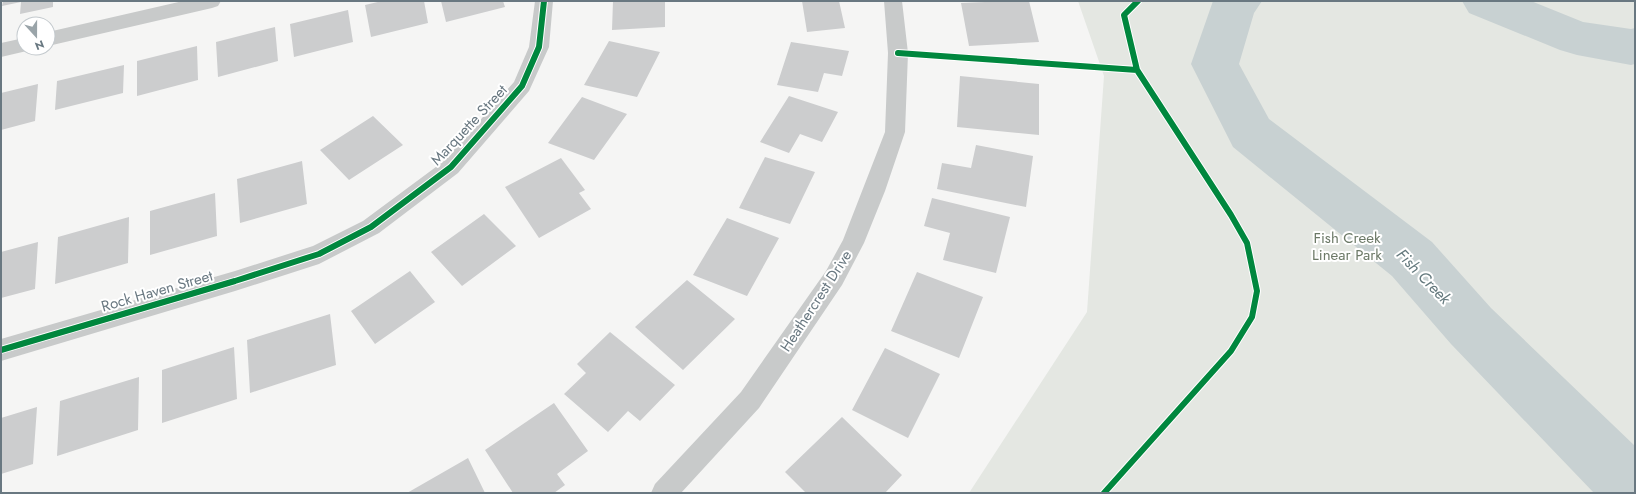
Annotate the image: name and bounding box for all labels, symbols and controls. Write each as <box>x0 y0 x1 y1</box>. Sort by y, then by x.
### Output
north arrow <box>16 16 56 56</box>
text: N <box>33 36 47 54</box>
street label: Marquette Street <box>426 79 513 170</box>
park label: Fish Creek Linear Park <box>1312 227 1382 266</box>
water label: Fish Creek <box>1391 243 1457 310</box>
street label: Heathercrest Drive <box>775 246 857 356</box>
street label: Rock Haven Street <box>99 264 216 317</box>

